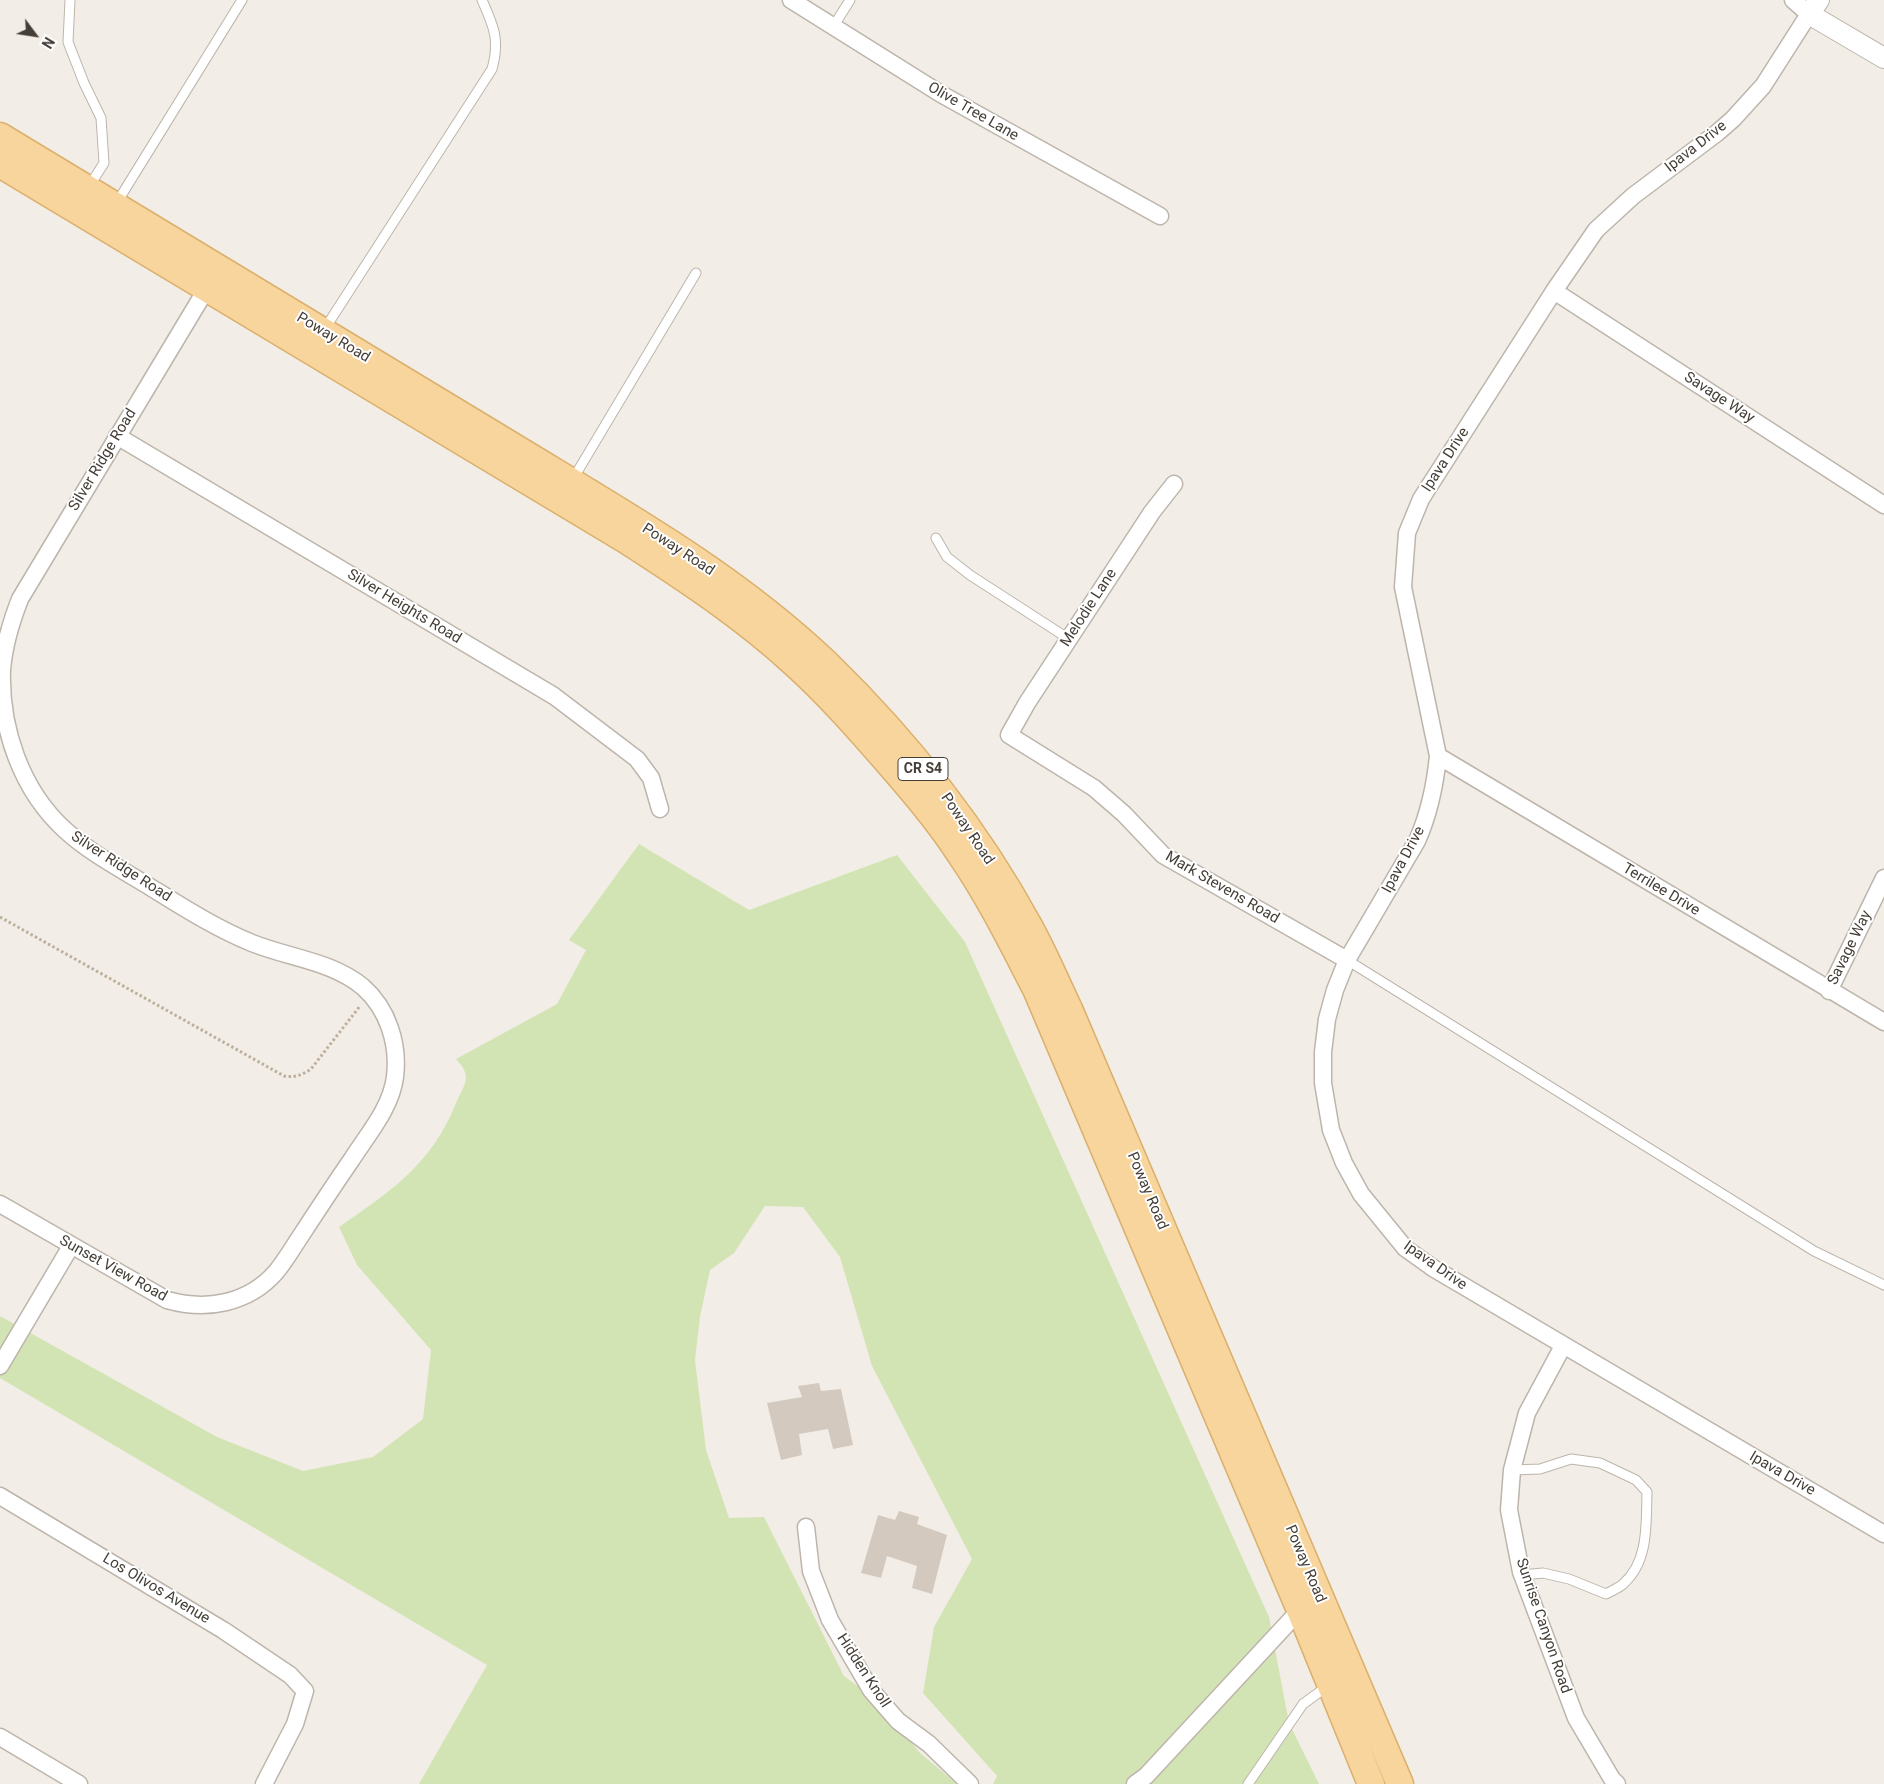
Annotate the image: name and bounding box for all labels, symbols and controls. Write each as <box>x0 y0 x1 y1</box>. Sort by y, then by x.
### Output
north arrow <box>10 10 60 60</box>
text: N <box>38 34 57 51</box>
street label: Olive Tree Lane <box>924 79 1022 145</box>
street label: Ipava Drive <box>1662 117 1730 177</box>
street label: Poway Road <box>293 309 373 367</box>
street label: Savage Way <box>1680 369 1758 427</box>
street label: Silver Ridge Road <box>65 406 141 514</box>
street label: Ipava Drive <box>1418 424 1474 496</box>
street label: Poway Road <box>639 520 717 580</box>
street label: Silver Heights Road <box>344 566 464 648</box>
street label: Melodie Lane <box>1057 566 1121 650</box>
road number: CR S4 <box>898 758 948 781</box>
street label: Poway Road <box>936 790 998 868</box>
street label: Ipava Drive <box>1379 823 1429 897</box>
street label: Silver Ridge Road <box>67 828 175 906</box>
street label: Mark Stevens Road <box>1162 848 1282 928</box>
street label: Terrilee Drive <box>1619 860 1703 920</box>
street label: Savage Way <box>1824 908 1876 988</box>
street label: Poway Road <box>1123 1150 1171 1232</box>
street label: Sunset View Road <box>56 1232 170 1306</box>
street label: Ipava Drive <box>1400 1238 1470 1294</box>
street label: Ipava Drive <box>1746 1448 1818 1500</box>
street label: Poway Road <box>1281 1523 1329 1605</box>
street label: Los Olivos Avenue <box>99 1550 213 1628</box>
street label: Sunrise Canyon Road <box>1511 1556 1575 1696</box>
street label: Hidden Knoll <box>832 1631 894 1711</box>

